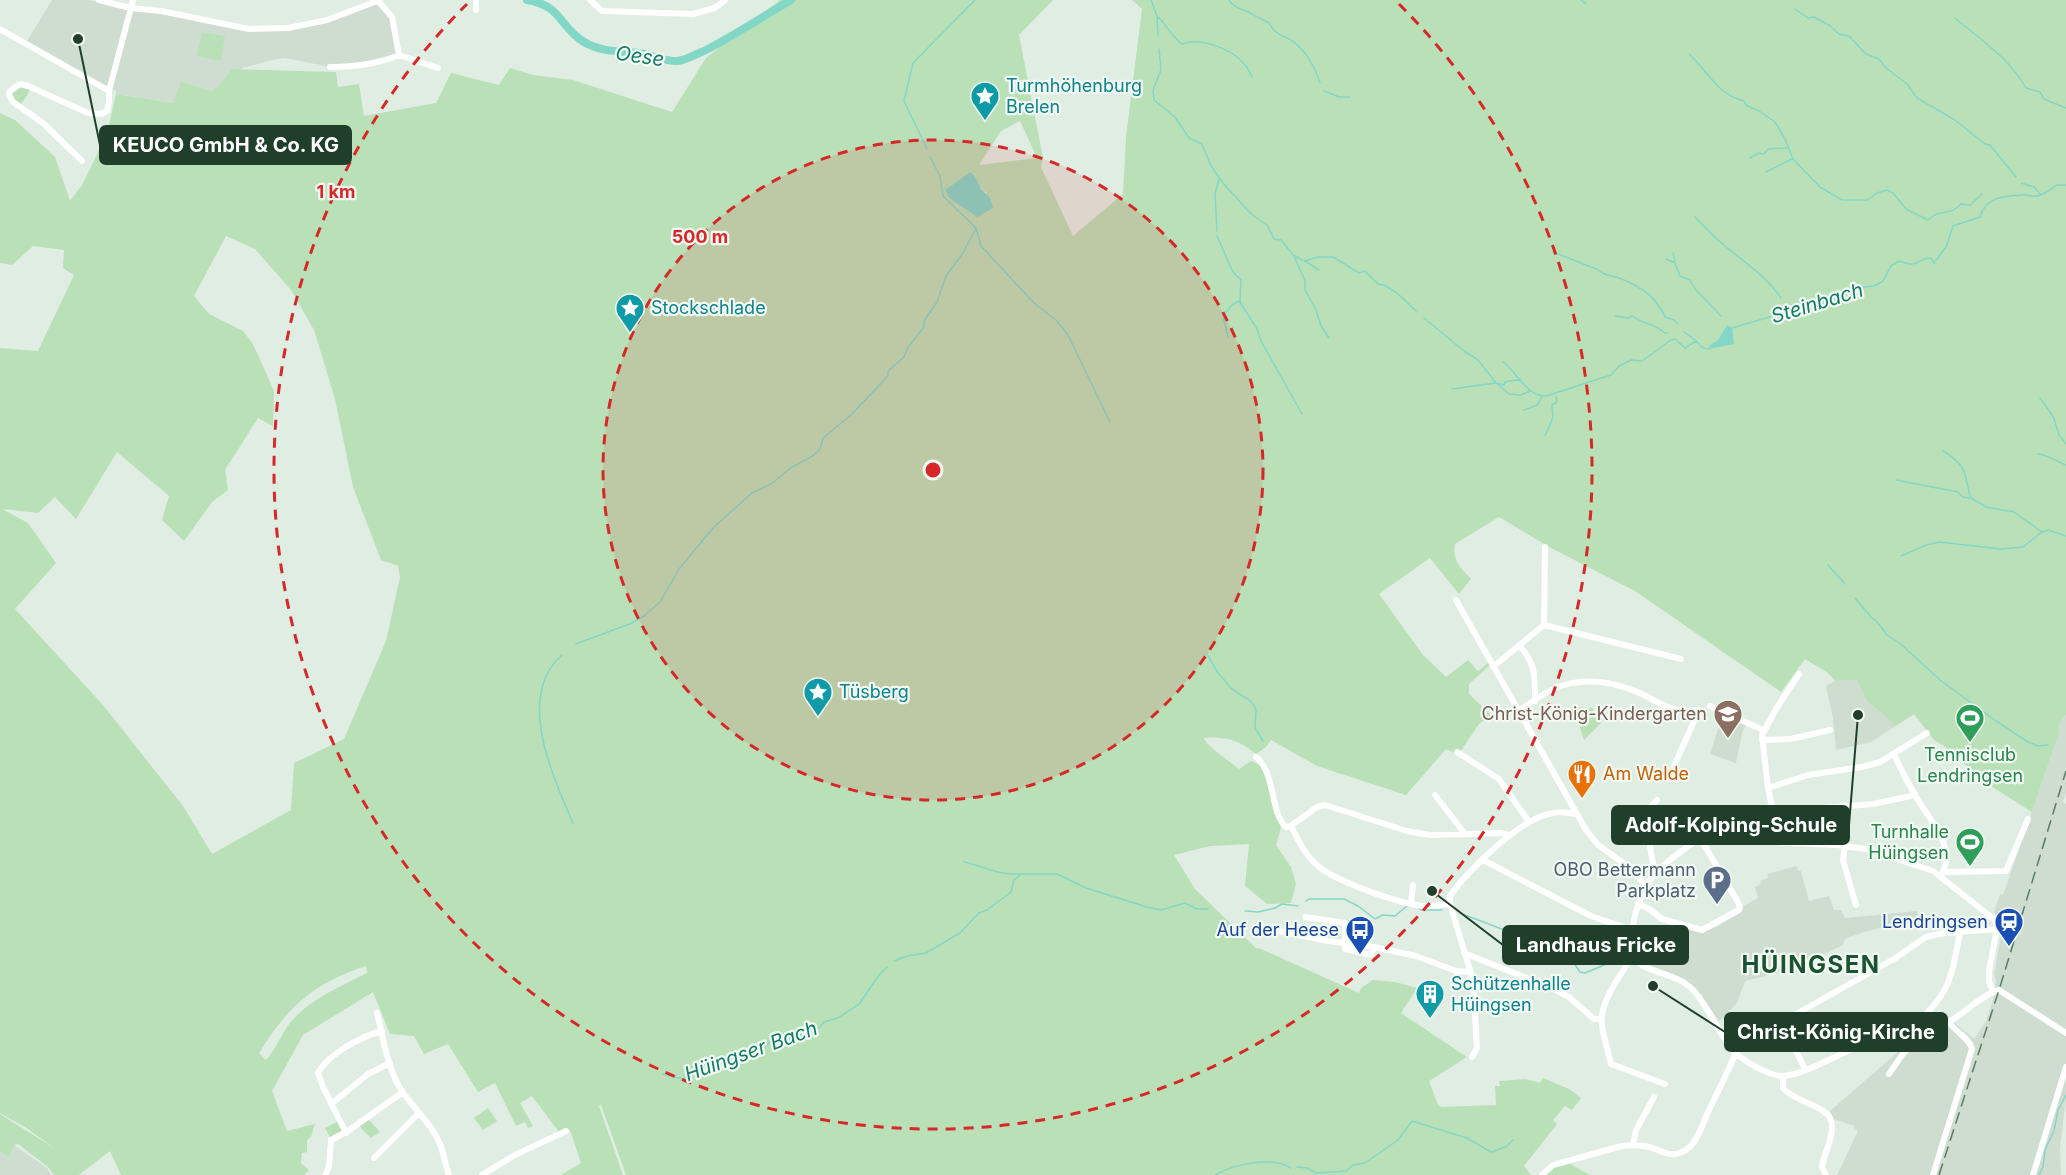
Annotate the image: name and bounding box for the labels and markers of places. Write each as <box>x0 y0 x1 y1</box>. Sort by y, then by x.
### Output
place label: Turmhöhenburg Brelen <box>1006 75 1142 117</box>
place icon: Turmhöhenburg Brelen <box>969 80 1001 122</box>
callout: KEUCO GmbH & Co. KG <box>100 126 351 164</box>
place icon: Stockschlade <box>614 292 646 334</box>
place label: Stockschlade <box>651 297 766 318</box>
centre of rings <box>923 460 943 480</box>
place icon: Tüsberg <box>802 676 834 718</box>
place label: Tüsberg <box>839 681 909 702</box>
school or university icon: Christ-König-Kindergarten <box>1712 698 1744 740</box>
sports icon: Tennisclub Lendringsen <box>1954 702 1986 744</box>
place label: Christ-König-Kindergarten <box>1482 703 1707 724</box>
place label: Tennisclub Lendringsen <box>1917 744 2023 786</box>
restaurant icon: Am Walde <box>1566 758 1598 800</box>
place label: Am Walde <box>1603 763 1689 784</box>
callout: Adolf-Kolping-Schule <box>1612 806 1849 844</box>
place label: Turnhalle Hüingsen <box>1868 821 1949 863</box>
sports icon: Turnhalle Hüingsen <box>1954 826 1986 868</box>
place label: OBO Bettermann Parkplatz <box>1554 859 1696 901</box>
parking icon: OBO Bettermann Parkplatz <box>1701 864 1733 906</box>
station icon: Lendringsen <box>1993 906 2025 948</box>
place label: Lendringsen <box>1882 911 1988 932</box>
bus stop icon: Auf der Heese <box>1344 914 1376 956</box>
place label: Auf der Heese <box>1216 919 1339 940</box>
callout: Landhaus Fricke <box>1503 926 1688 964</box>
place label: Schützenhalle Hüingsen <box>1451 973 1571 1015</box>
building icon: Schützenhalle Hüingsen <box>1414 978 1446 1020</box>
callout: Christ-König-Kirche <box>1725 1013 1947 1051</box>

